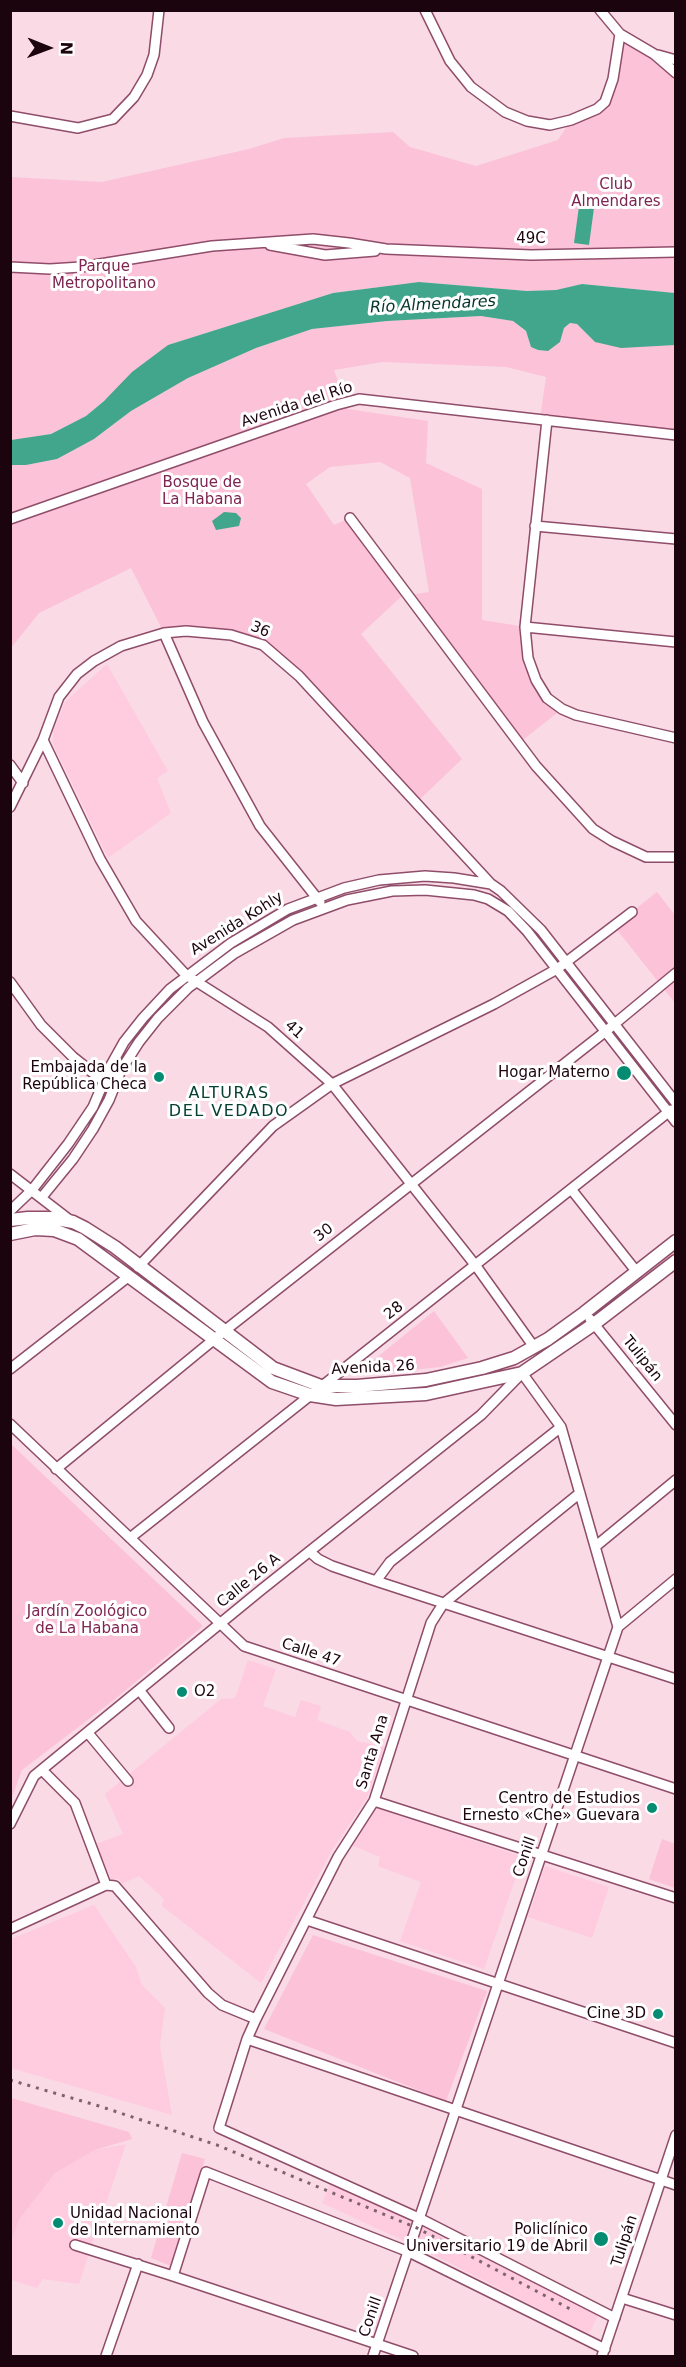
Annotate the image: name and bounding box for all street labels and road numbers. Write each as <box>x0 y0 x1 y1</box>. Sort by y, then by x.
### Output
street label: 49C <box>516 230 546 248</box>
street label: Avenida del Río <box>239 379 355 431</box>
street label: 36 <box>248 618 272 642</box>
street label: Avenida Kohly <box>188 888 286 960</box>
street label: 41 <box>281 1017 307 1043</box>
street label: 30 <box>311 1220 337 1246</box>
street label: 28 <box>381 1298 407 1324</box>
street label: Tulipán <box>618 1333 666 1385</box>
street label: Avenida 26 <box>331 1357 415 1379</box>
street label: Calle 26 A <box>214 1550 284 1612</box>
street label: Calle 47 <box>279 1635 343 1671</box>
street label: Santa Ana <box>353 1713 393 1791</box>
street label: Conill <box>510 1834 540 1880</box>
street label: Tulipán <box>608 2213 642 2269</box>
street label: Conill <box>356 2294 386 2340</box>

